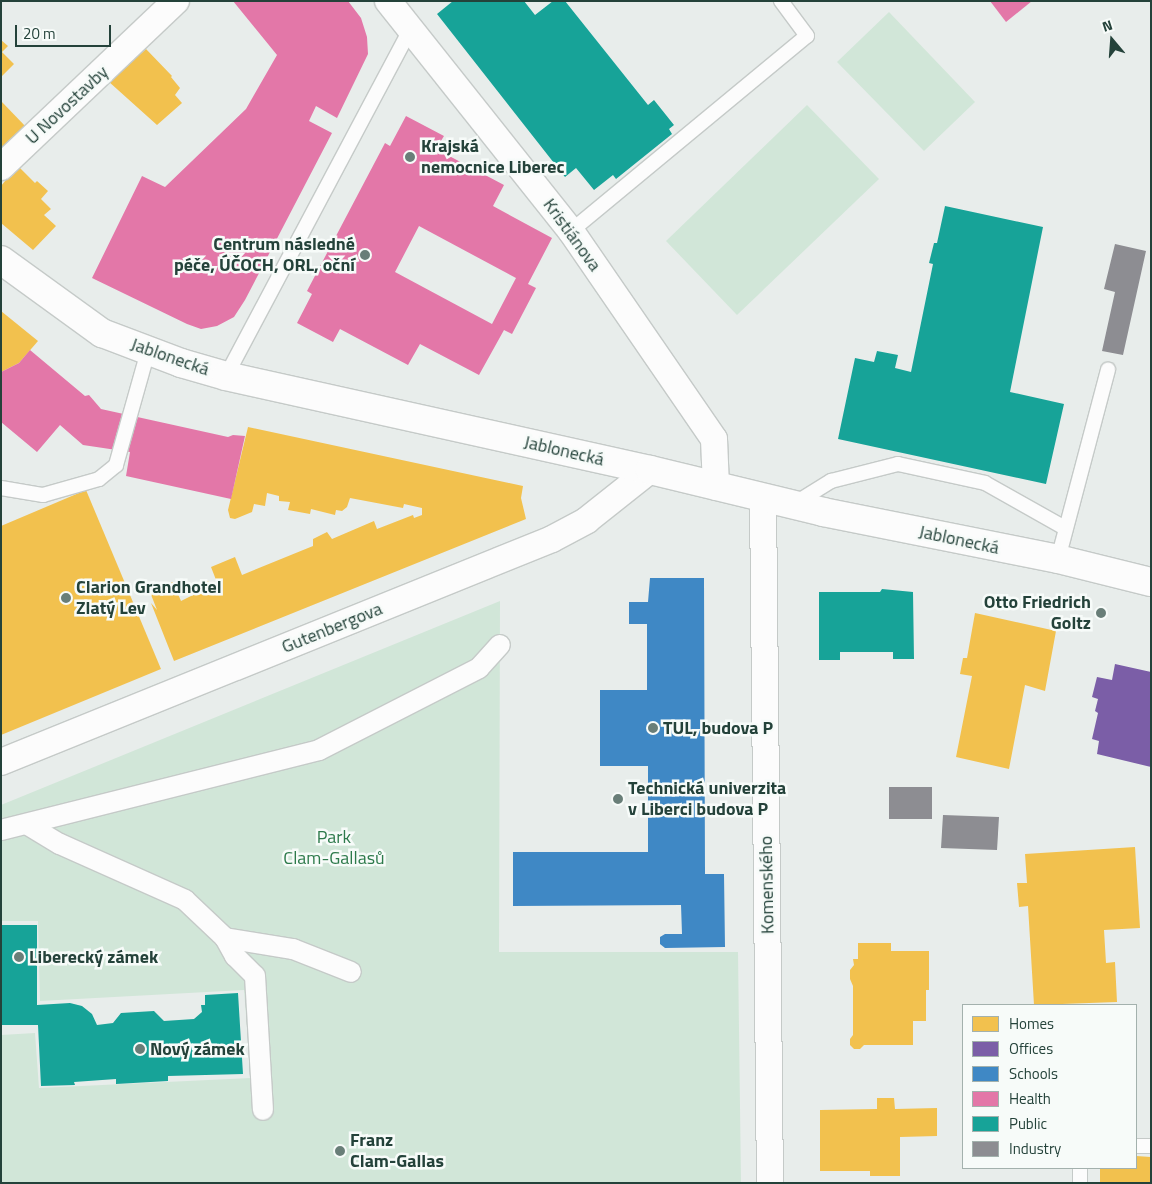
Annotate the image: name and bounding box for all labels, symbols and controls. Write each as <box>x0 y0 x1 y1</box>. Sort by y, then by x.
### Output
text: N <box>1099 14 1115 37</box>
scale bar <box>18 15 114 47</box>
north arrow <box>1087 15 1137 65</box>
text: 20 m <box>23 22 56 45</box>
street label: U Novostavby <box>21 61 113 149</box>
place label: Krajská nemocnice Liberec <box>421 136 565 178</box>
marker: Krajská nemocnice Liberec <box>403 150 417 164</box>
street label: Kristiánova <box>538 194 606 276</box>
place label: Centrum následné péče, ÚČOCH, ORL, oční <box>174 234 355 276</box>
marker: Centrum následné péče, ÚČOCH, ORL, oční <box>359 249 371 261</box>
street label: Jablonecká <box>128 334 212 380</box>
street label: Jablonecká <box>522 431 606 471</box>
street label: Jablonecká <box>917 521 1001 559</box>
place label: Clarion Grandhotel Zlatý Lev <box>76 577 222 620</box>
marker: Clarion Grandhotel Zlatý Lev <box>60 592 72 604</box>
place label: Otto Friedrich Goltz <box>984 592 1091 634</box>
street label: Gutenbergova <box>279 598 385 658</box>
marker: Otto Friedrich Goltz <box>1095 607 1107 619</box>
place label: TUL, budova P <box>663 717 773 739</box>
marker: TUL, budova P <box>647 722 659 734</box>
place label: Technická univerzita v Liberci budova P <box>628 778 786 821</box>
marker: Technická univerzita v Liberci budova P <box>612 793 624 805</box>
park label: Park Clam-Gallasů <box>283 827 385 870</box>
street label: Komenského <box>755 836 779 934</box>
place label: Liberecký zámek <box>29 946 158 968</box>
marker: Liberecký zámek <box>13 951 25 963</box>
legend <box>962 1004 1137 1169</box>
text: Homes <box>1009 1012 1054 1035</box>
text: Offices <box>1009 1037 1053 1060</box>
place label: Nový zámek <box>150 1038 245 1060</box>
marker: Nový zámek <box>134 1043 146 1055</box>
text: Schools <box>1009 1062 1058 1085</box>
text: Health <box>1009 1087 1051 1110</box>
text: Public <box>1009 1112 1047 1135</box>
place label: Franz Clam-Gallas <box>350 1130 444 1172</box>
text: Industry <box>1009 1137 1061 1160</box>
marker: Franz Clam-Gallas <box>334 1145 346 1157</box>

